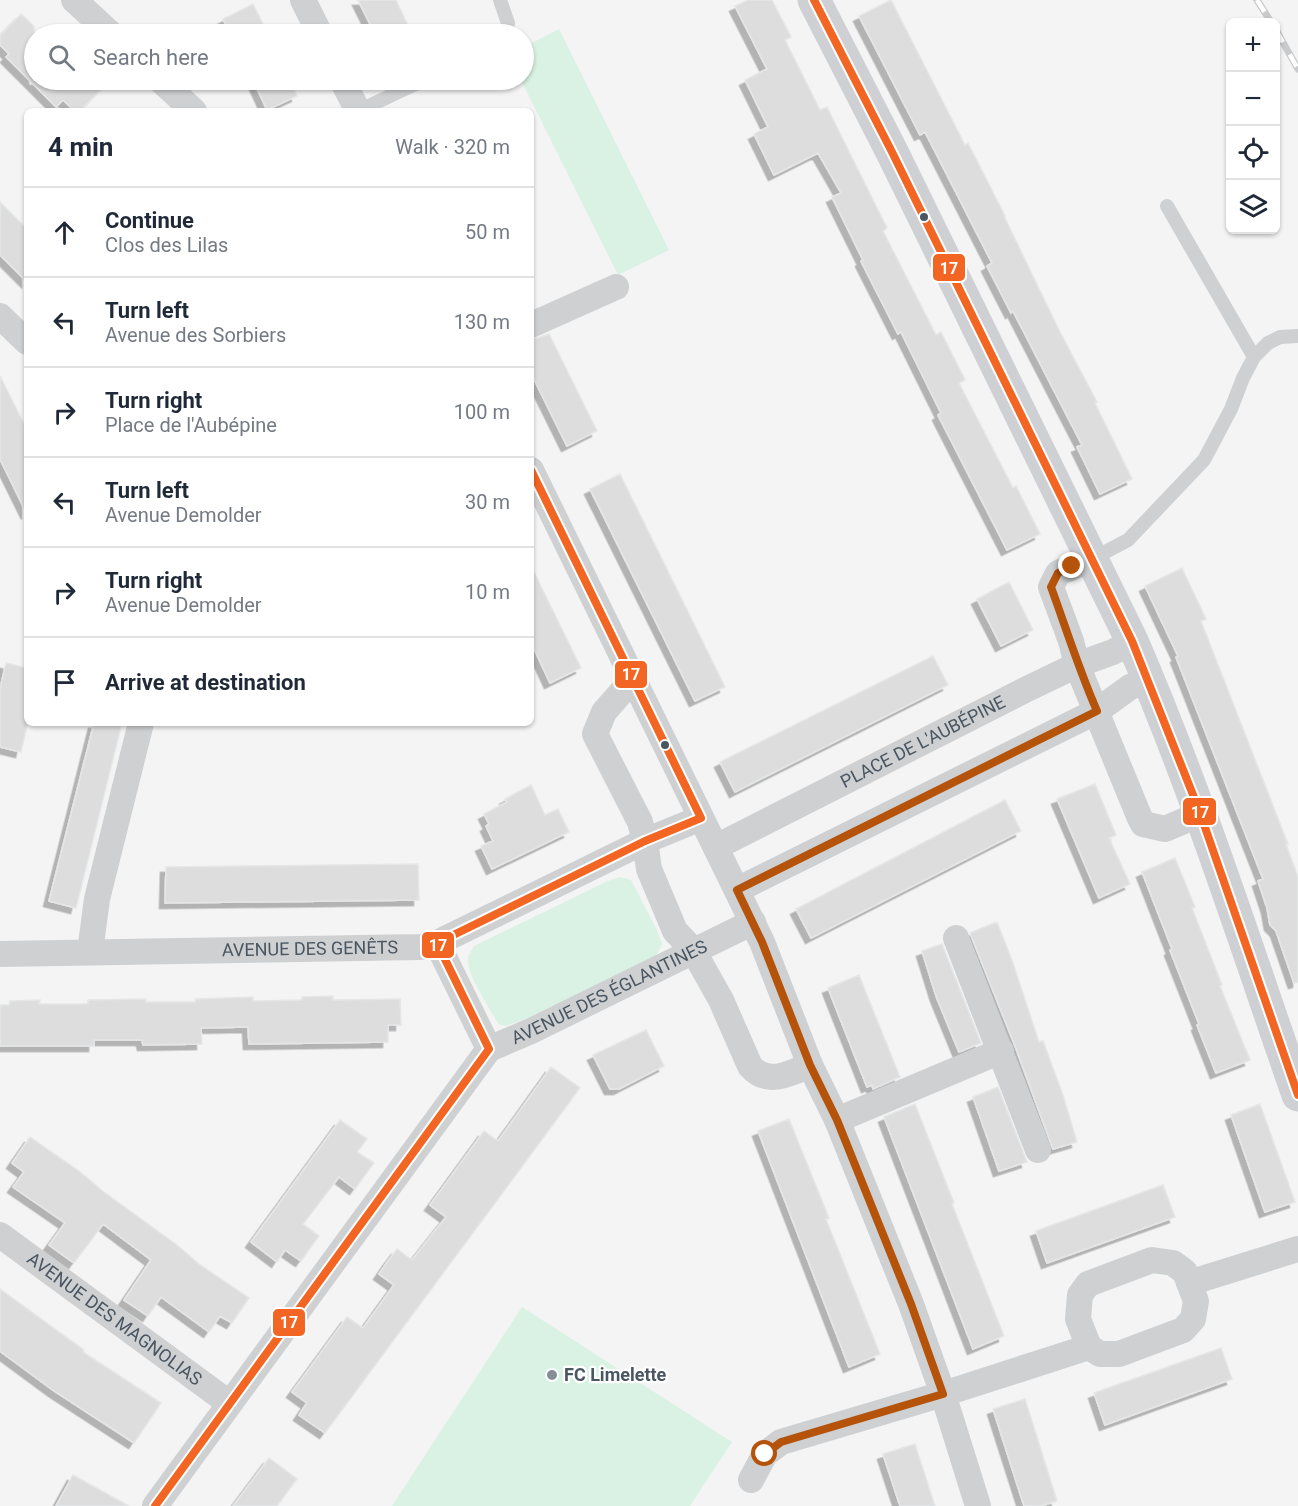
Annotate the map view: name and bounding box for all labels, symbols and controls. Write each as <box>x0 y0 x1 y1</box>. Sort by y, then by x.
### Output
map controls <box>1226 18 1280 234</box>
button: + <box>1226 18 1280 72</box>
search box <box>24 24 534 90</box>
icon: search <box>45 41 78 74</box>
text: Search here <box>93 45 209 70</box>
button: − <box>1226 72 1280 126</box>
button: locate <box>1226 126 1280 180</box>
text: 4 min <box>48 132 113 162</box>
text: Walk · 320 m <box>395 135 510 159</box>
button: layers <box>1226 180 1280 234</box>
text: Continue <box>105 208 194 233</box>
unlabelled marker <box>918 211 930 223</box>
icon: ahead <box>48 216 81 249</box>
text: 50 m <box>465 220 510 244</box>
text: Clos des Lilas <box>105 233 228 257</box>
line badge: 17 <box>932 253 966 282</box>
text: 17 <box>940 259 958 278</box>
text: Turn left <box>105 298 189 323</box>
icon: left <box>48 306 81 339</box>
text: 130 m <box>454 310 510 334</box>
text: Avenue des Sorbiers <box>105 323 286 347</box>
text: Turn right <box>105 388 202 413</box>
icon: right <box>48 396 81 429</box>
text: 100 m <box>454 400 510 424</box>
text: Place de l'Aubépine <box>105 413 277 437</box>
text: Turn left <box>105 478 189 503</box>
icon: left <box>48 486 81 519</box>
text: 30 m <box>465 490 510 514</box>
text: Avenue Demolder <box>105 503 262 527</box>
route end <box>1058 552 1084 578</box>
text: Turn right <box>105 568 202 593</box>
icon: right <box>48 576 81 609</box>
text: 10 m <box>465 580 510 604</box>
text: Avenue Demolder <box>105 593 262 617</box>
line badge: 17 <box>614 660 648 689</box>
text: 17 <box>622 665 640 684</box>
icon: arrive <box>48 666 81 699</box>
text: Arrive at destination <box>105 670 306 695</box>
street label: PLACE DE L'AUBÉPINE <box>837 691 1008 792</box>
unlabelled marker <box>659 739 671 751</box>
line badge: 17 <box>1182 797 1217 826</box>
text: 17 <box>1191 803 1209 822</box>
line badge: 17 <box>421 931 455 959</box>
street label: AVENUE DES ÉGLANTINES <box>508 935 711 1048</box>
street label: AVENUE DES GENÊTS <box>222 936 399 960</box>
text: 17 <box>429 936 447 955</box>
street label: AVENUE DES MAGNOLIAS <box>23 1248 206 1390</box>
line badge: 17 <box>272 1308 306 1337</box>
text: 17 <box>280 1313 298 1332</box>
place label: FC Limelette <box>564 1364 667 1385</box>
marker: FC Limelette <box>545 1368 559 1382</box>
route start <box>751 1440 777 1466</box>

